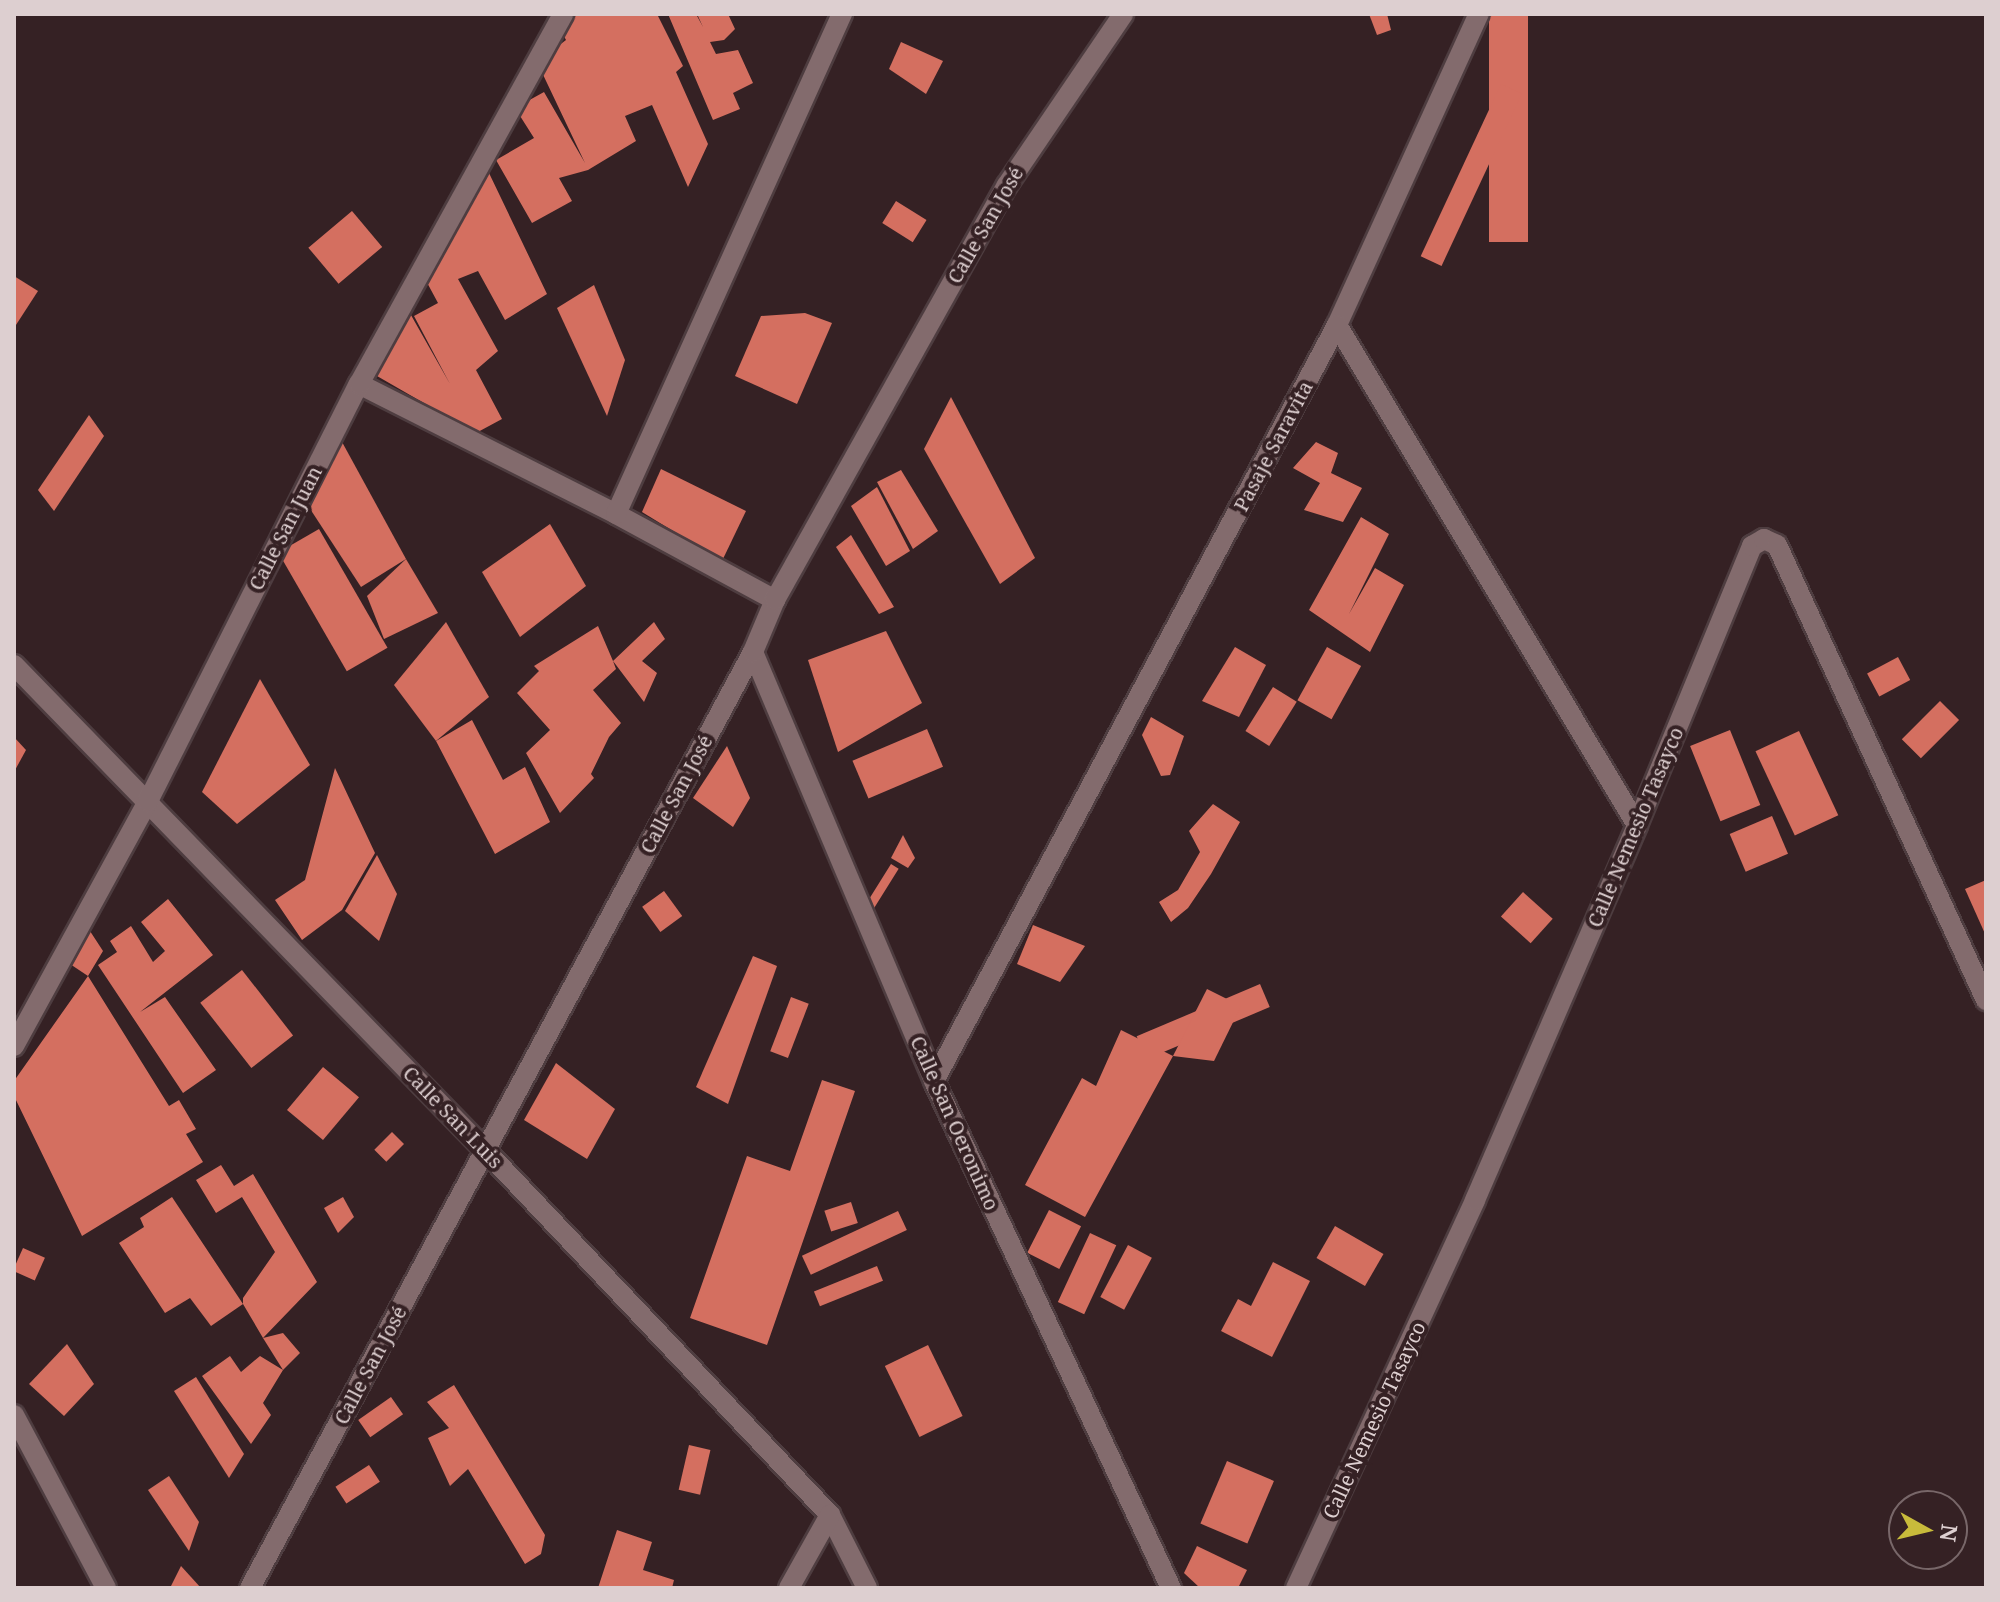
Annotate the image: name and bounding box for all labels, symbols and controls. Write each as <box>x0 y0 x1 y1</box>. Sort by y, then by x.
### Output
street label: Calle San José <box>942 163 1028 287</box>
street label: Pasaje Saravita <box>1229 377 1317 515</box>
street label: Calle San Juan <box>243 462 327 594</box>
street label: Calle Nemesio Tasayco <box>1582 723 1688 931</box>
street label: Calle San José <box>635 731 717 857</box>
street label: Calle San Oeronimo <box>906 1032 1004 1214</box>
street label: Calle San Luis <box>398 1061 508 1173</box>
street label: Calle San José <box>329 1302 411 1428</box>
street label: Calle Nemesio Tasayco <box>1318 1317 1430 1523</box>
north arrow <box>1888 1490 1968 1570</box>
text: N <box>1934 1522 1966 1544</box>

